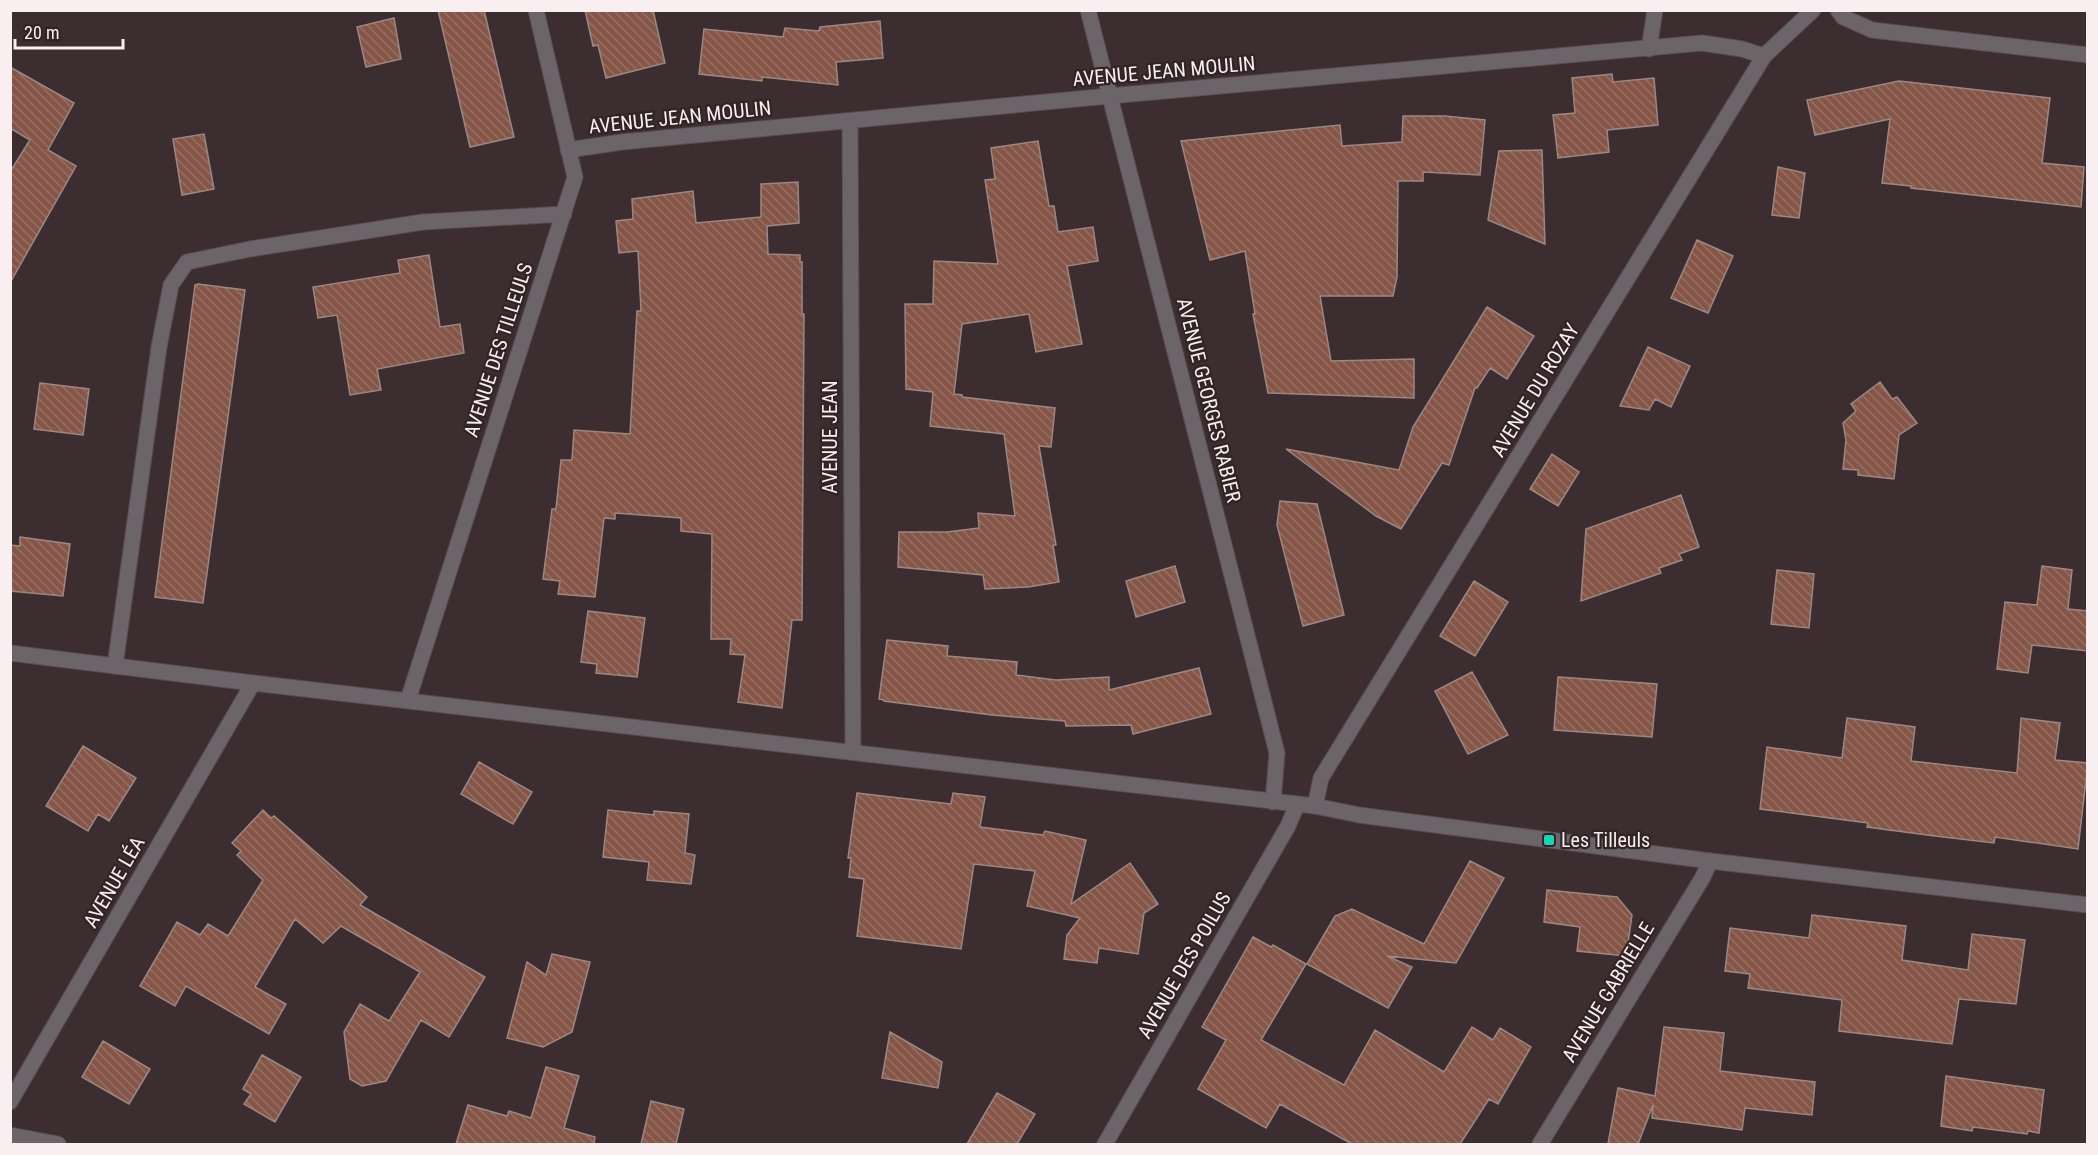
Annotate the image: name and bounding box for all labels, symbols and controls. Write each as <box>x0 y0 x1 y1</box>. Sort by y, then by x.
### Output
scale bar <box>15 12 123 50</box>
text: 20 m <box>24 22 59 43</box>
street label: AVENUE JEAN MOULIN <box>1072 51 1256 91</box>
street label: AVENUE JEAN MOULIN <box>588 95 772 139</box>
street label: AVENUE DES TILLEULS <box>459 260 537 440</box>
street label: AVENUE GEORGES RABIER <box>1172 295 1246 505</box>
street label: AVENUE DU ROZAY <box>1486 319 1585 461</box>
street label: AVENUE JEAN <box>818 380 842 494</box>
place label: Les Tilleuls <box>1561 828 1650 852</box>
street label: AVENUE LÉA <box>78 832 150 932</box>
marker: Les Tilleuls <box>1542 833 1556 847</box>
street label: AVENUE DES POILUS <box>1132 888 1236 1042</box>
street label: AVENUE GABRIELLE <box>1557 918 1659 1066</box>

